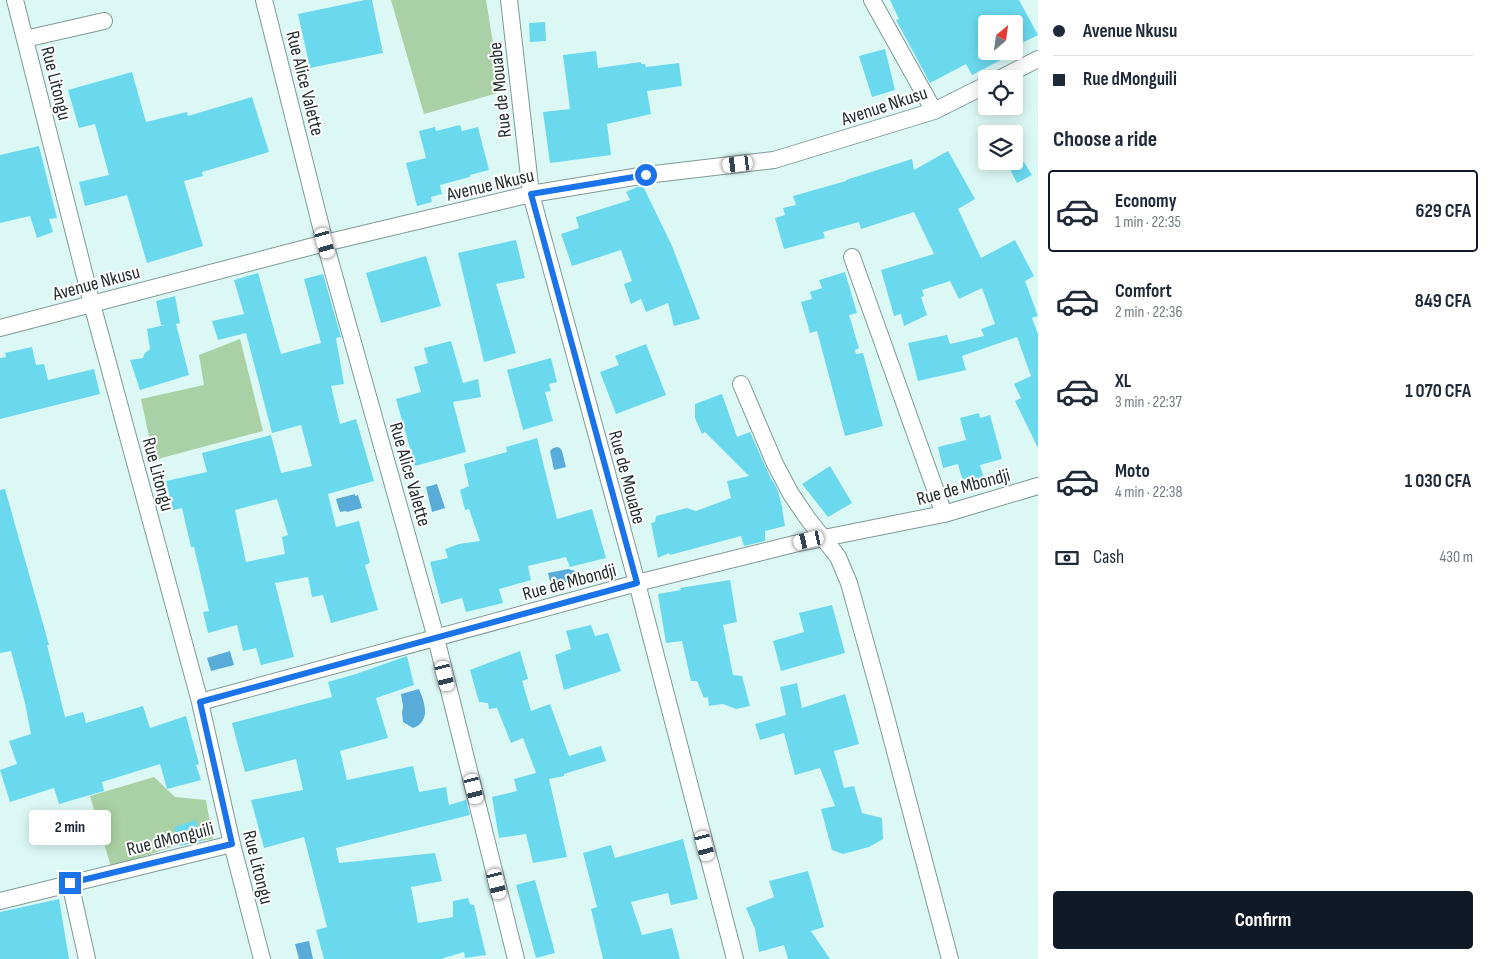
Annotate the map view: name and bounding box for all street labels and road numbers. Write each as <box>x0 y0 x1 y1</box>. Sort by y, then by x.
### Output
street label: Rue Alice Valette <box>280 29 329 138</box>
street label: Rue de Mouabe <box>484 41 517 139</box>
street label: Rue Litongu <box>35 44 76 123</box>
street label: Avenue Nkusu <box>838 82 930 131</box>
street label: Avenue Nkusu <box>443 164 536 207</box>
street label: Avenue Nkusu <box>49 261 142 306</box>
street label: Rue Alice Valette <box>384 420 435 529</box>
street label: Rue de Mouabe <box>603 428 650 527</box>
street label: Rue Litongu <box>137 435 178 514</box>
street label: Rue de Mbondji <box>914 464 1013 511</box>
street label: Rue de Mbondji <box>520 559 619 606</box>
street label: Rue dMonguili <box>124 818 216 861</box>
street label: Rue Litongu <box>237 828 278 907</box>

